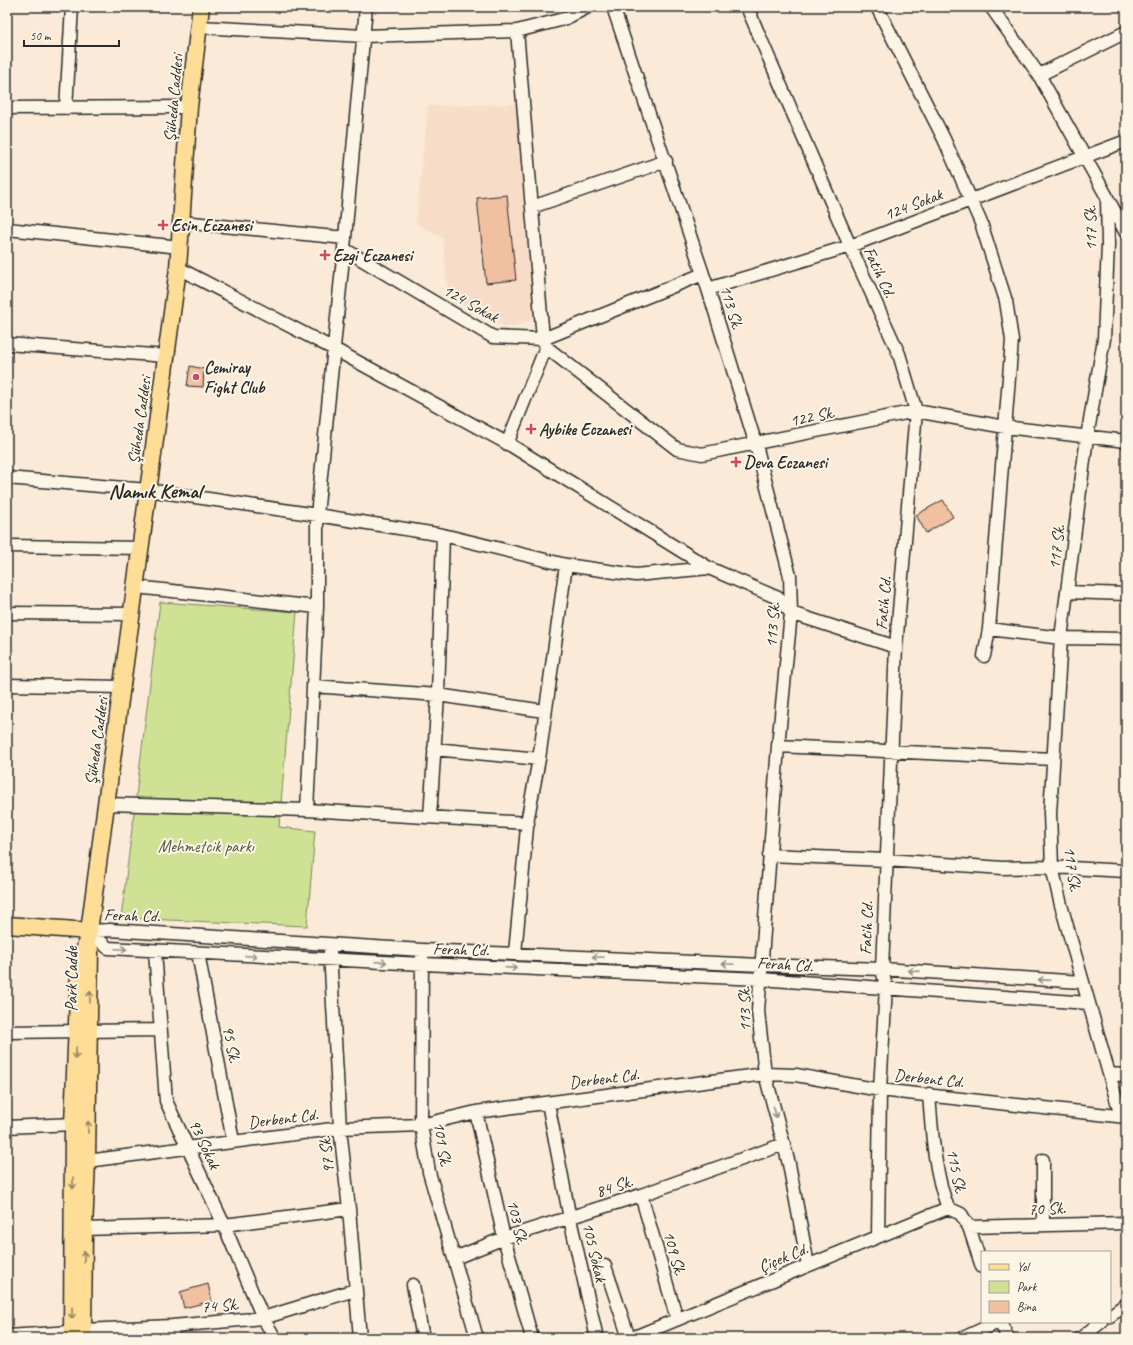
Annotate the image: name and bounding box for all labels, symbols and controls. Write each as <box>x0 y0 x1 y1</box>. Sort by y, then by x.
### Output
scale bar <box>24 22 119 48</box>
text: 50 m <box>30 28 52 44</box>
street label: Şüheda Caddesi <box>159 51 188 143</box>
street label: 124 Sokak <box>881 183 947 225</box>
street label: 117 Sk. <box>1080 205 1101 251</box>
place label: Esin Eczanesi <box>171 215 255 236</box>
marker: Esin Eczanesi <box>158 220 168 230</box>
street label: Fatih Cd. <box>859 244 901 301</box>
place label: Ezgi Eczanesi <box>333 245 415 266</box>
marker: Ezgi Eczanesi <box>320 250 330 260</box>
street label: 124 Sokak <box>439 280 504 328</box>
street label: 113 Sk. <box>715 283 748 332</box>
place label: Cemiray Fight Club <box>204 357 266 398</box>
marker: Cemiray Fight Club <box>191 372 201 382</box>
street label: Şüheda Caddesi <box>123 373 156 465</box>
street label: 122 Sk. <box>788 401 837 431</box>
place label: Aybike Eczanesi <box>539 419 634 440</box>
marker: Aybike Eczanesi <box>526 424 536 434</box>
place label: Deva Eczanesi <box>744 452 830 473</box>
marker: Deva Eczanesi <box>731 457 741 467</box>
district label: Namık Kemal <box>108 478 206 504</box>
street label: 117 Sk. <box>1043 523 1070 571</box>
street label: Fatih Cd. <box>871 575 896 631</box>
street label: 113 Sk. <box>760 601 785 648</box>
street label: Şüheda Caddesi <box>80 694 113 786</box>
park label: Mehmetcik parkı <box>158 836 255 857</box>
street label: 117 Sk. <box>1059 845 1086 893</box>
street label: Fatih Cd. <box>855 900 878 955</box>
street label: Ferah Cd. <box>104 904 161 927</box>
street label: Ferah Cd. <box>433 938 490 961</box>
street label: Park Cadde <box>61 945 82 1011</box>
one-way arrow <box>114 945 127 953</box>
one-way arrow <box>244 952 257 959</box>
street label: Ferah Cd. <box>756 952 814 977</box>
one-way arrow <box>592 954 605 961</box>
one-way arrow <box>374 959 387 966</box>
one-way arrow <box>722 960 735 967</box>
one-way arrow <box>504 964 517 972</box>
one-way arrow <box>908 968 921 975</box>
one-way arrow <box>1038 976 1051 983</box>
street label: 113 Sk. <box>734 986 755 1032</box>
one-way arrow <box>86 991 94 1004</box>
street label: 95 Sk. <box>218 1024 246 1065</box>
one-way arrow <box>72 1046 79 1059</box>
street label: Derbent Cd. <box>568 1064 641 1093</box>
street label: Derbent Cd. <box>893 1064 965 1093</box>
street label: Derbent Cd. <box>247 1104 320 1133</box>
one-way arrow <box>772 1105 779 1118</box>
street label: 93 Sokak <box>184 1116 226 1174</box>
street label: 101 Sk. <box>429 1120 457 1169</box>
one-way arrow <box>84 1121 92 1134</box>
street label: 97 Sk. <box>314 1135 339 1175</box>
street label: 115 Sk. <box>942 1147 972 1196</box>
street label: 84 Sk. <box>593 1171 636 1202</box>
one-way arrow <box>69 1176 77 1189</box>
street label: 70 Sk. <box>1028 1197 1067 1220</box>
street label: 103 Sk. <box>502 1198 533 1247</box>
street label: 105 Sokak <box>577 1220 612 1286</box>
street label: 109 Sk. <box>658 1229 691 1278</box>
street label: Çiçek Cd. <box>755 1238 812 1278</box>
one-way arrow <box>80 1251 88 1264</box>
legend <box>981 1251 1111 1323</box>
text: Yol <box>1017 1259 1031 1275</box>
text: Park <box>1017 1279 1038 1295</box>
street label: 74 Sk. <box>200 1293 240 1318</box>
text: Bina <box>1017 1299 1037 1315</box>
one-way arrow <box>68 1306 76 1319</box>

